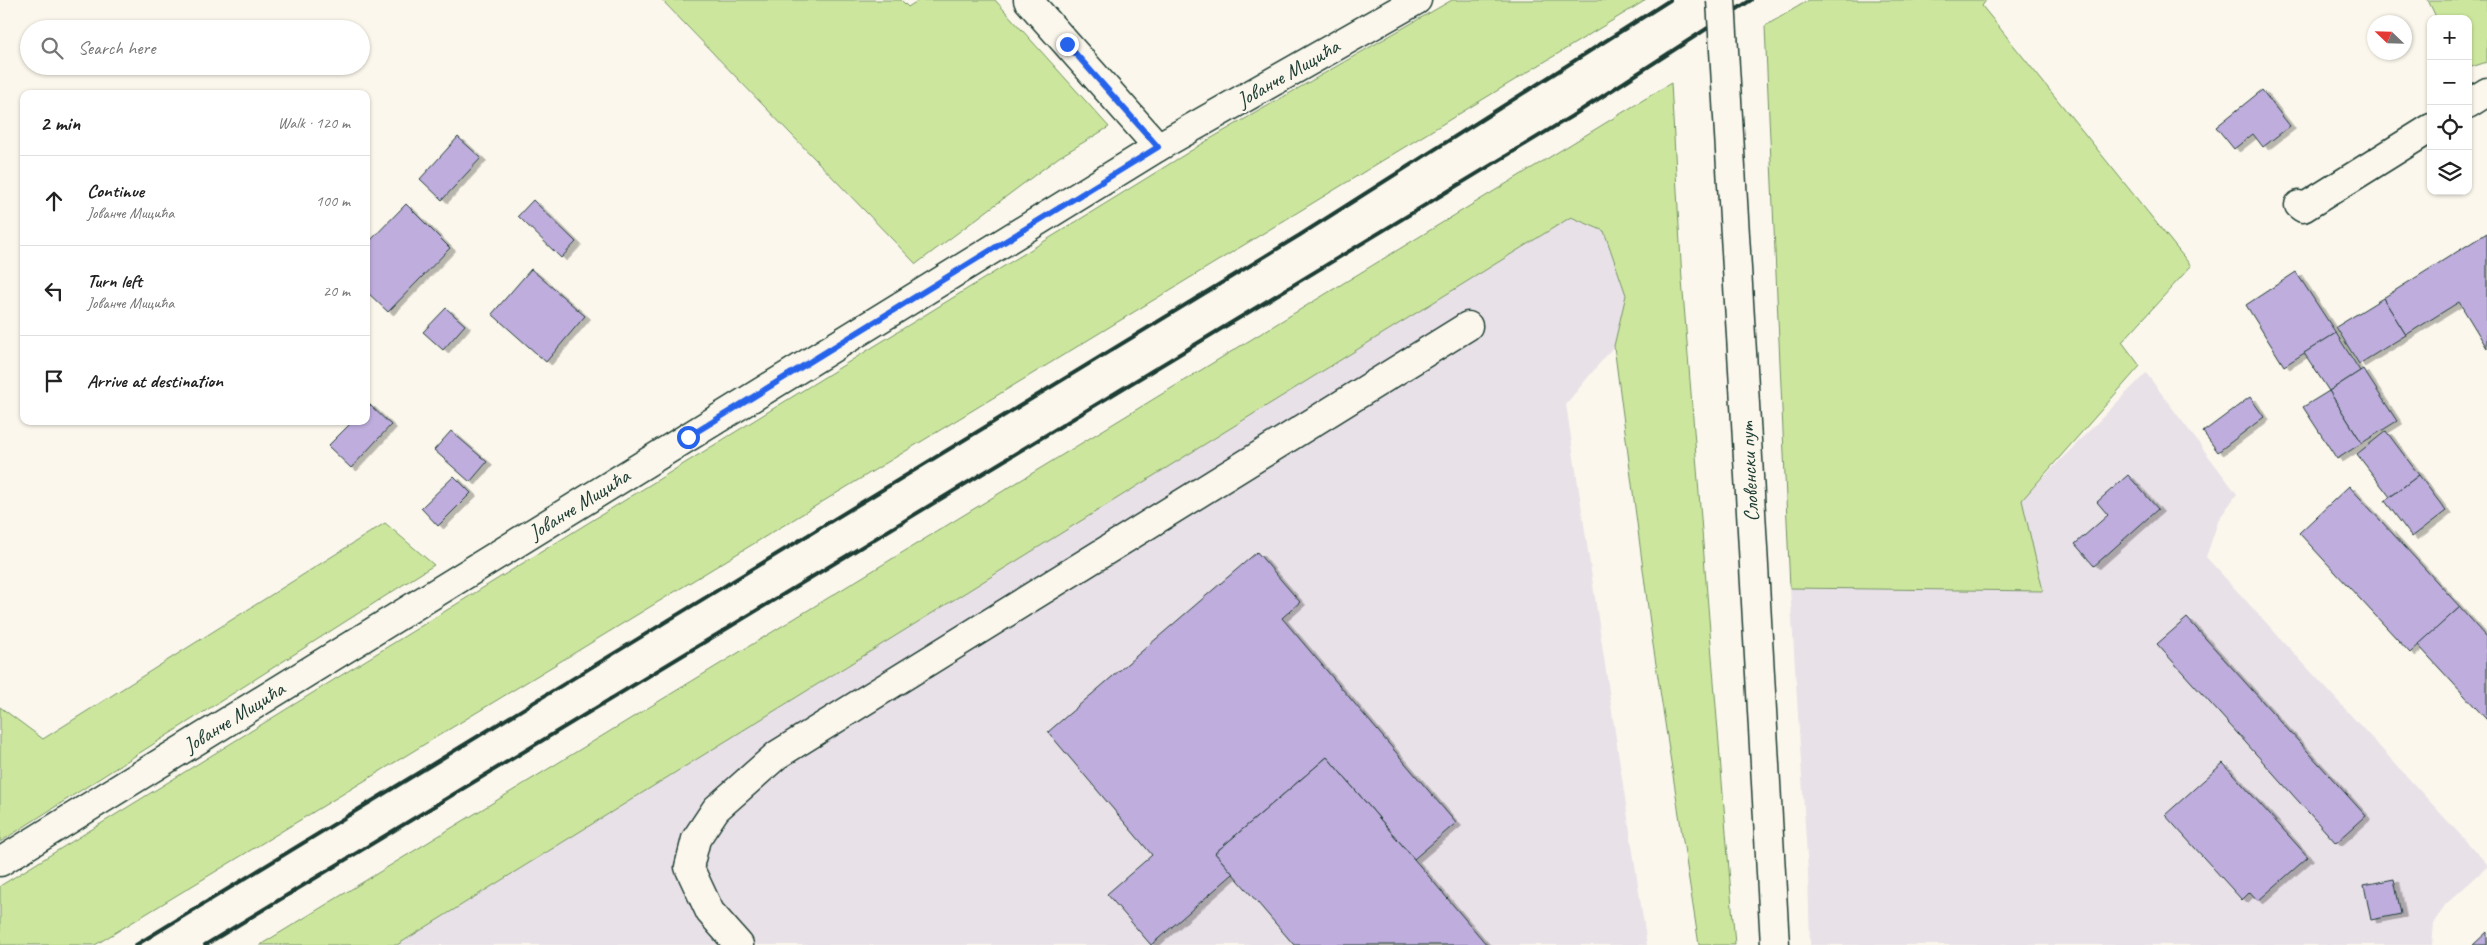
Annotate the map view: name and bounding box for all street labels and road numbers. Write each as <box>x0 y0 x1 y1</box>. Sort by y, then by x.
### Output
street label: Јованче Мицића <box>1231 32 1346 113</box>
street label: Словенски пут <box>1733 420 1765 522</box>
street label: Јованче Мицића <box>523 462 636 546</box>
street label: Јованче Мицића <box>178 675 291 759</box>

